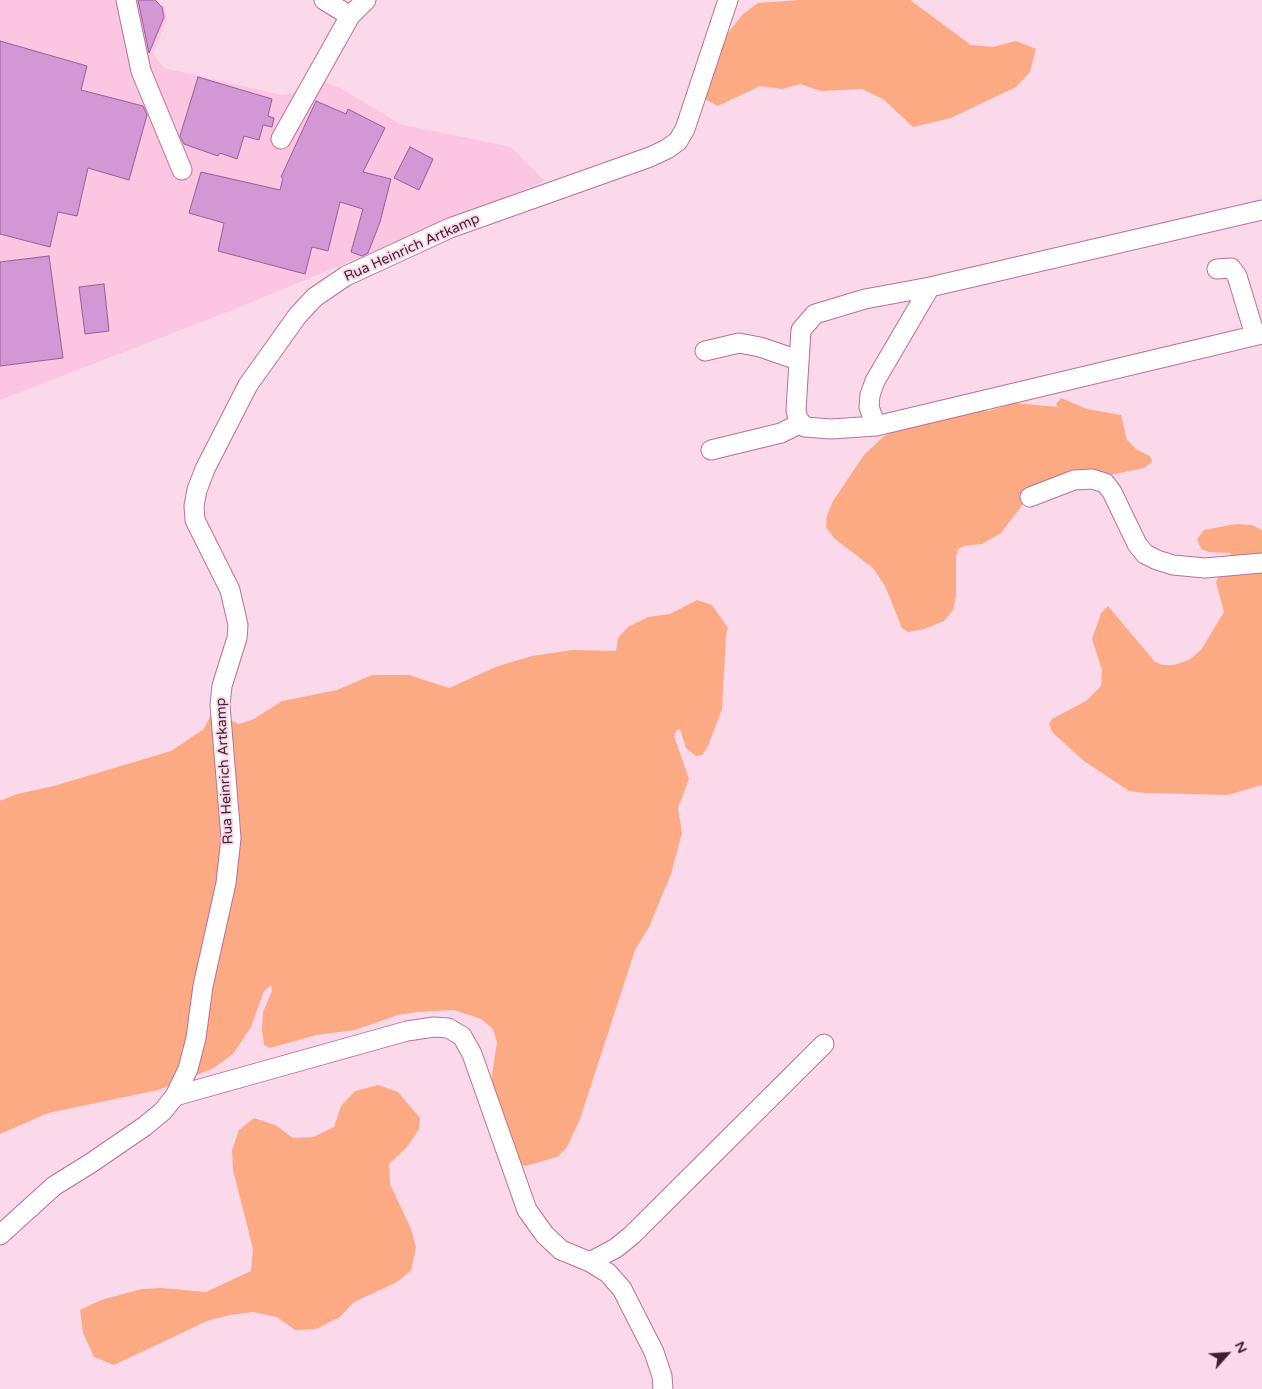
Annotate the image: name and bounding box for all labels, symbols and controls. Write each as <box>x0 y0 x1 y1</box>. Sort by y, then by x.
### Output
street label: Rua Heinrich Artkamp <box>341 210 483 286</box>
street label: Rua Heinrich Artkamp <box>213 697 237 845</box>
north arrow <box>1202 1329 1252 1379</box>
text: N <box>1231 1338 1251 1356</box>

